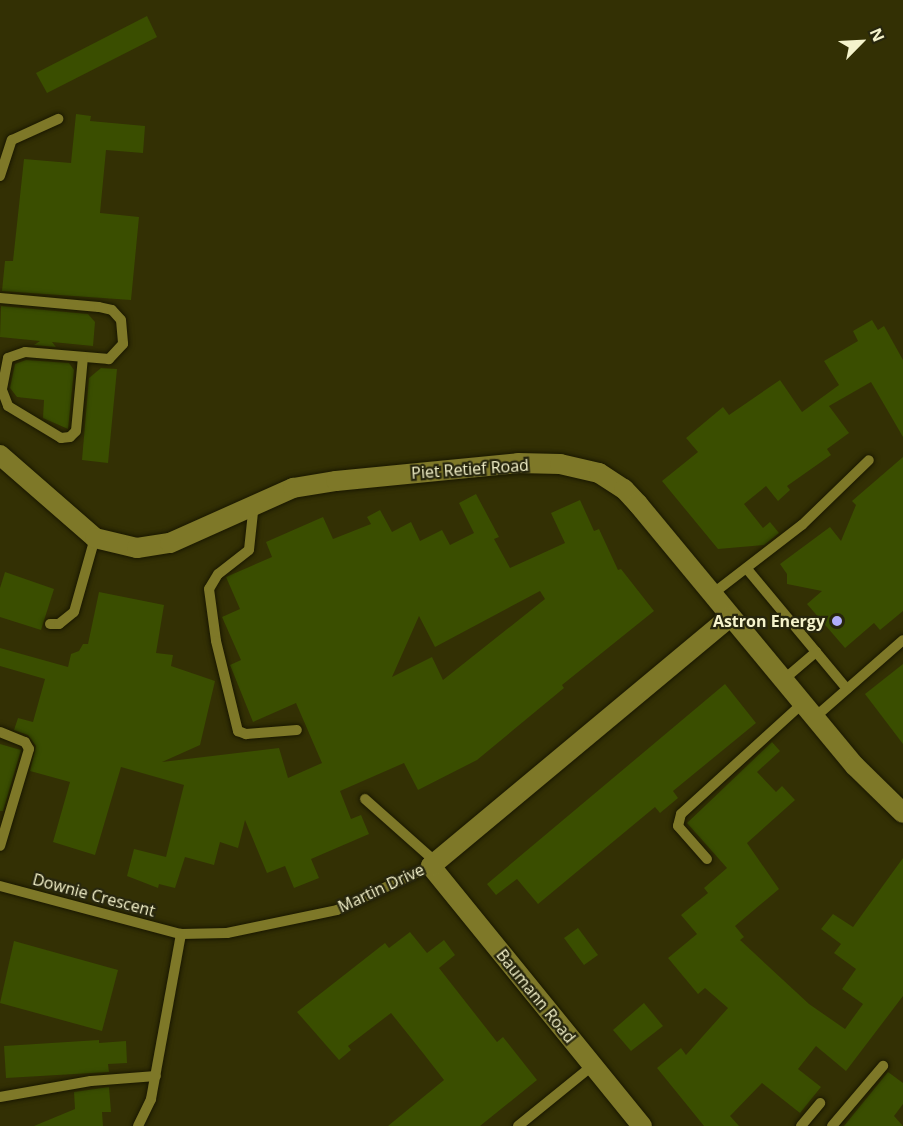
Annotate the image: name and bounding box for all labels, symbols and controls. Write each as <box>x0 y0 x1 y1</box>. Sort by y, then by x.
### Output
north arrow <box>831 12 891 72</box>
text: N <box>865 24 890 45</box>
street label: Piet Retief Road <box>411 455 529 483</box>
place label: Astron Energy <box>713 611 825 631</box>
marker: Astron Energy <box>830 614 844 628</box>
street label: Martin Drive <box>335 860 427 916</box>
street label: Downie Crescent <box>31 869 157 921</box>
street label: Baumann Road <box>492 945 580 1047</box>

